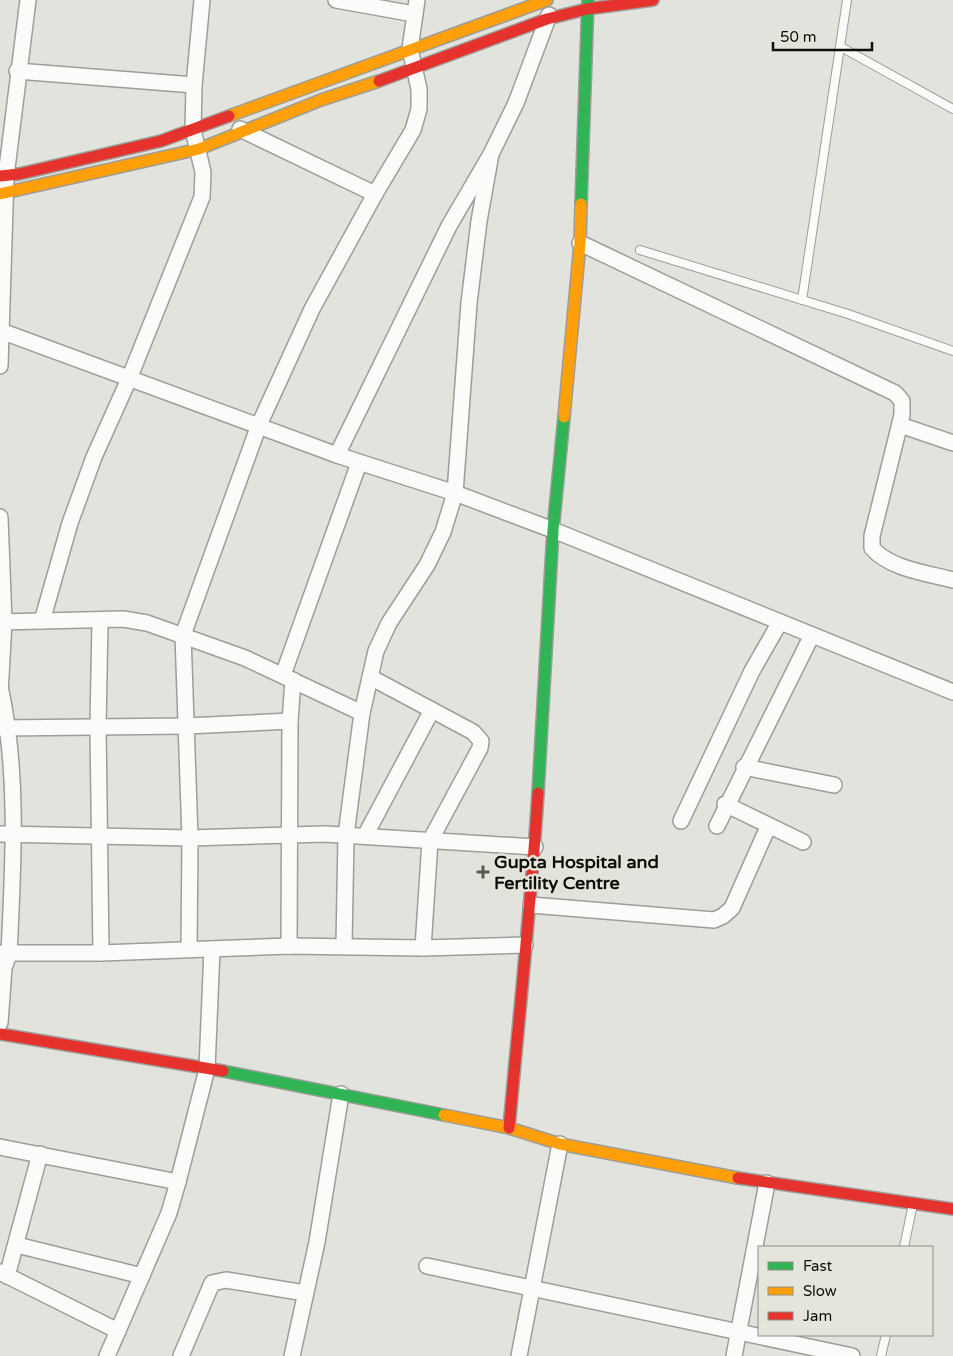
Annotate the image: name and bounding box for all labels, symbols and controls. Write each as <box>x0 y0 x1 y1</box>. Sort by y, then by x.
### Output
scale bar <box>773 20 872 52</box>
text: 50 m <box>780 28 817 46</box>
place label: Gupta Hospital and Fertility Centre <box>494 851 659 894</box>
marker: Gupta Hospital and Fertility Centre <box>476 865 490 879</box>
legend <box>758 1246 933 1336</box>
text: Fast <box>803 1257 833 1275</box>
text: Slow <box>803 1282 837 1300</box>
text: Jam <box>803 1307 832 1325</box>

